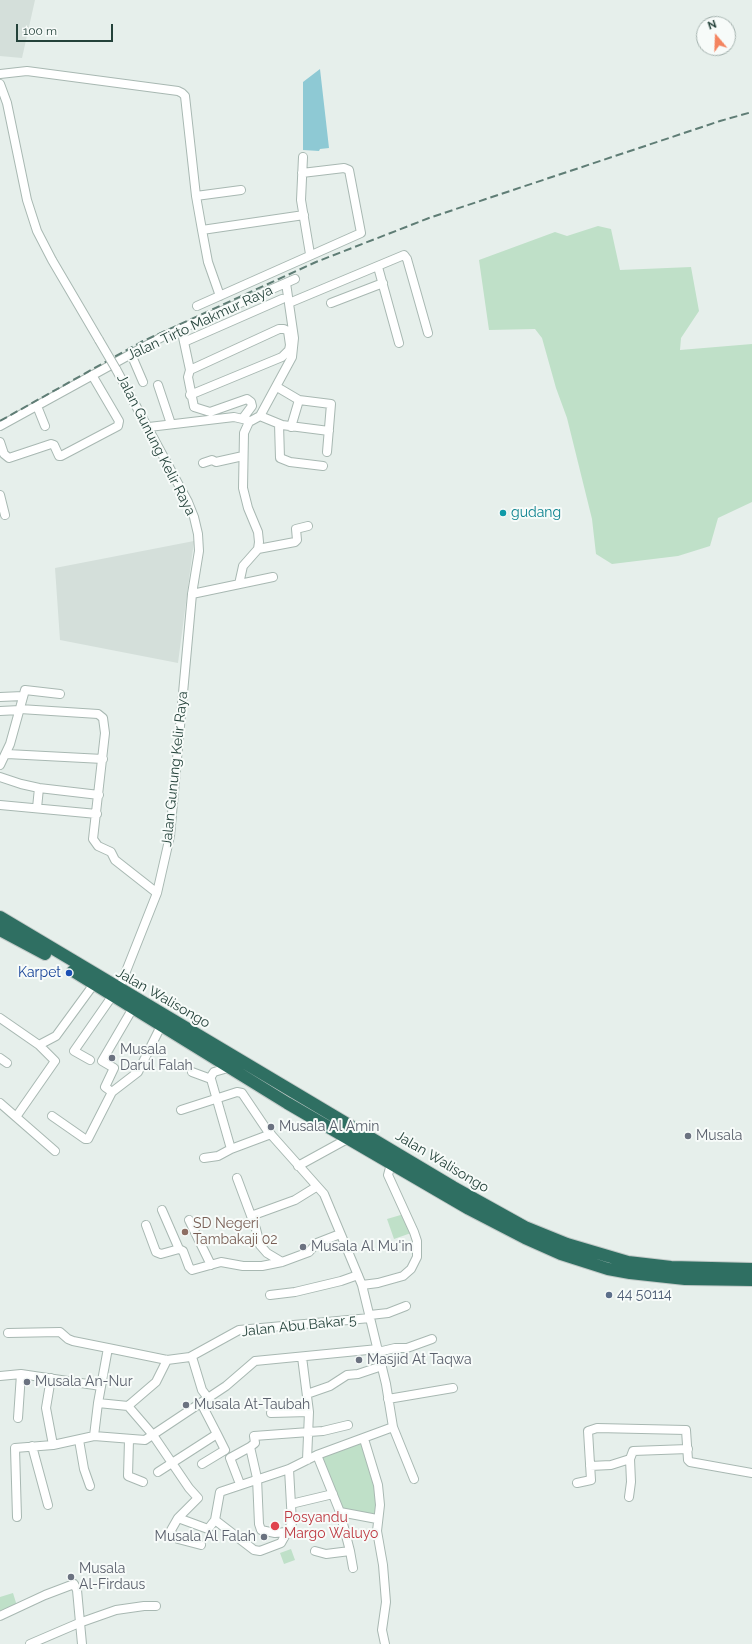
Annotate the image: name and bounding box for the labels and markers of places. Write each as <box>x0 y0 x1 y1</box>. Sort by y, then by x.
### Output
place label: gudang <box>511 505 561 521</box>
marker: gudang <box>498 508 508 518</box>
place label: Karpet <box>18 965 61 981</box>
marker: Karpet <box>64 968 74 978</box>
place label: Musala Darul Falah <box>120 1042 193 1074</box>
marker: Musala Darul Falah <box>107 1053 117 1063</box>
place label: Musala Al Amin <box>279 1119 379 1135</box>
marker: Musala Al Amin <box>266 1122 276 1132</box>
place label: Musala <box>696 1128 742 1144</box>
marker: Musala <box>683 1131 693 1141</box>
place label: SD Negeri Tambakaji 02 <box>193 1216 277 1248</box>
marker: SD Negeri Tambakaji 02 <box>180 1227 190 1237</box>
place label: Musala Al Mu'in <box>311 1239 413 1255</box>
marker: Musala Al Mu'in <box>298 1242 308 1252</box>
place label: 44 50114 <box>617 1287 672 1303</box>
marker: 44 50114 <box>604 1290 614 1300</box>
place label: Masjid At Taqwa <box>367 1352 472 1368</box>
marker: Masjid At Taqwa <box>354 1355 364 1365</box>
place label: Musala An-Nur <box>35 1374 133 1390</box>
marker: Musala An-Nur <box>22 1377 32 1387</box>
place label: Musala At-Taubah <box>194 1397 310 1413</box>
marker: Musala At-Taubah <box>181 1400 191 1410</box>
place label: Posyandu Margo Waluyo <box>284 1510 378 1542</box>
marker: Posyandu Margo Waluyo <box>269 1520 281 1532</box>
place label: Musala Al Falah <box>155 1529 256 1545</box>
marker: Musala Al Falah <box>259 1532 269 1542</box>
place label: Musala Al-Firdaus <box>79 1561 145 1594</box>
marker: Musala Al-Firdaus <box>66 1572 76 1582</box>

